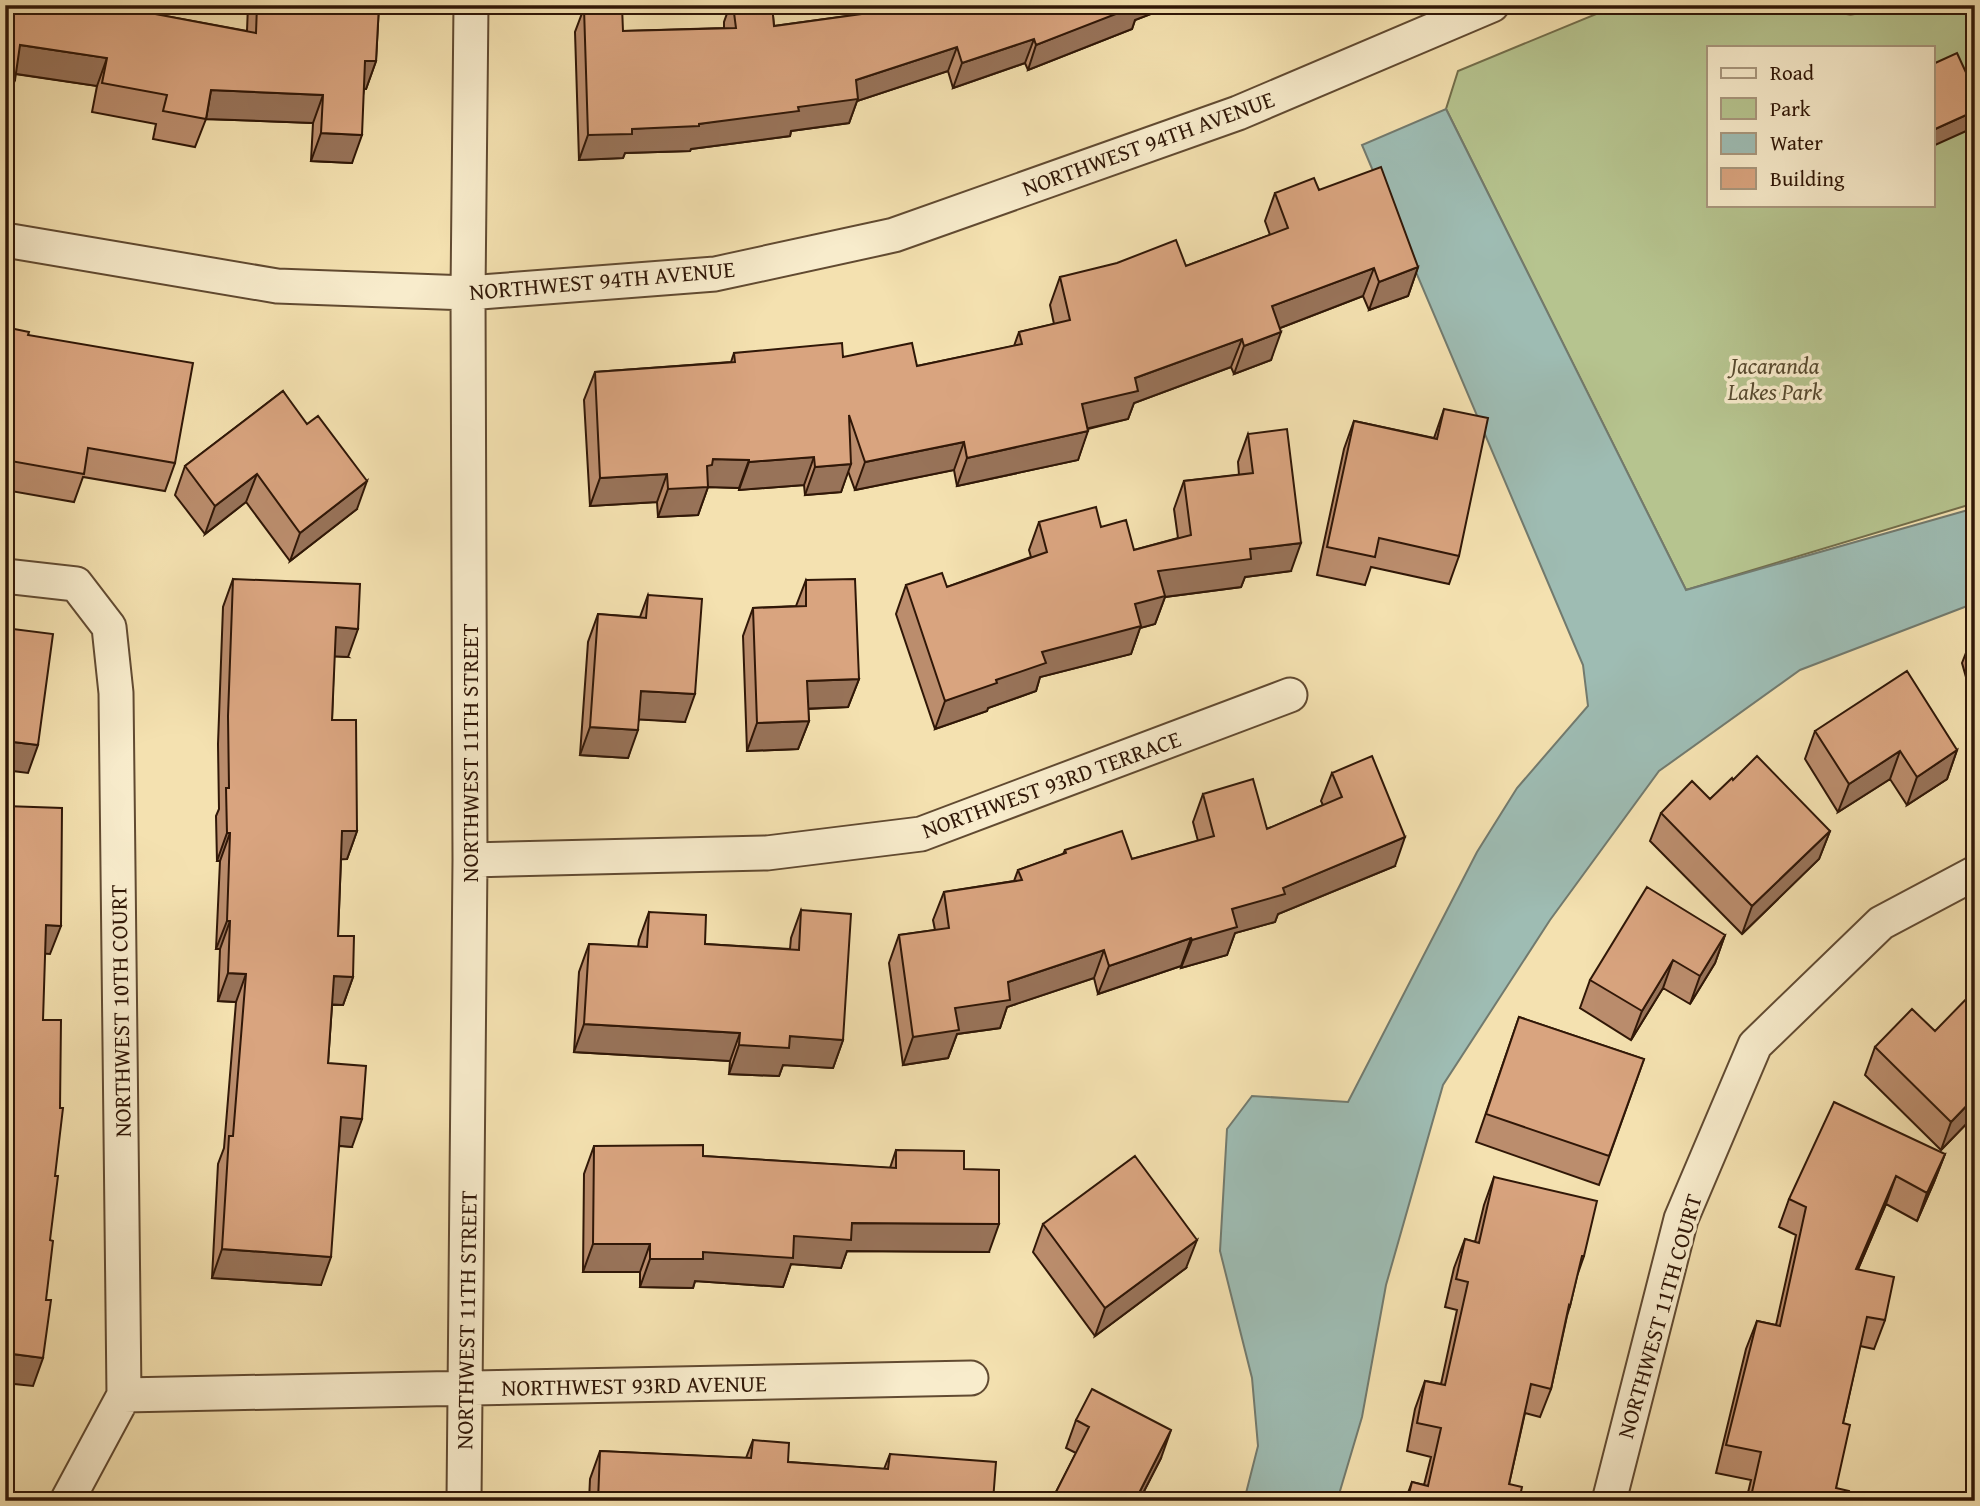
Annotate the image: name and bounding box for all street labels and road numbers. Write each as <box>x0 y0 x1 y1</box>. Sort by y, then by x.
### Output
street label: NORTHWEST 94TH AVENUE <box>1017 82 1279 204</box>
street label: NORTHWEST 94TH AVENUE <box>468 252 736 308</box>
street label: NORTHWEST 11TH STREET <box>453 623 486 883</box>
street label: NORTHWEST 93RD TERRACE <box>917 722 1185 846</box>
street label: NORTHWEST 10TH COURT <box>101 884 139 1138</box>
street label: NORTHWEST 11TH STREET <box>447 1190 485 1450</box>
street label: NORTHWEST 11TH COURT <box>1608 1190 1710 1442</box>
street label: NORTHWEST 93RD AVENUE <box>501 1366 767 1404</box>

